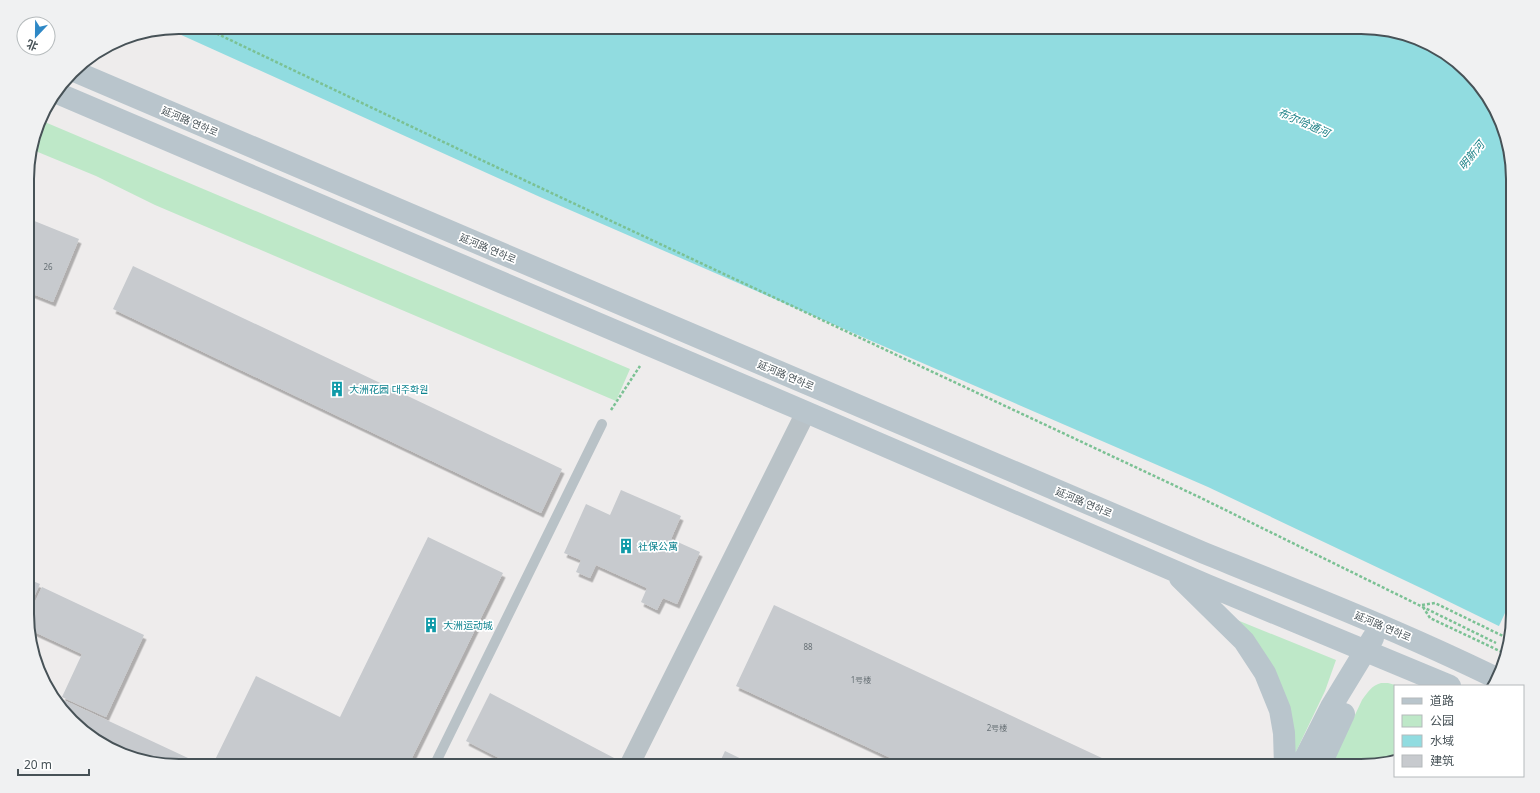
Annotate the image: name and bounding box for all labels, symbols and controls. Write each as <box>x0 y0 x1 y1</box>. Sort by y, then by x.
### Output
north arrow <box>16 16 56 56</box>
text: 北 <box>24 37 40 55</box>
street label: 延河路 연하로 <box>160 103 220 139</box>
water label: 布尔哈通河 <box>1276 104 1334 141</box>
water label: 明新河 <box>1455 136 1488 173</box>
street label: 延河路 연하로 <box>458 230 518 266</box>
house number: 26 <box>43 261 53 272</box>
street label: 延河路 연하로 <box>756 357 816 393</box>
building icon: 大洲花园 대주화원 <box>328 380 346 398</box>
place label: 大洲花园 대주화원 <box>349 382 428 396</box>
street label: 延河路 연하로 <box>1054 484 1114 520</box>
building icon: 社保公寓 <box>617 537 635 555</box>
place label: 社保公寓 <box>638 539 678 553</box>
street label: 延河路 연하로 <box>1353 608 1413 644</box>
building icon: 大洲运动城 <box>422 616 440 634</box>
place label: 大洲运动城 <box>443 618 493 632</box>
house number: 88 <box>803 641 813 652</box>
house number: 1号楼 <box>851 674 871 685</box>
legend <box>1394 685 1524 777</box>
text: 道路 <box>1430 692 1454 709</box>
text: 公园 <box>1430 712 1454 729</box>
house number: 2号楼 <box>987 722 1007 733</box>
text: 水域 <box>1430 732 1454 749</box>
scale bar <box>18 751 89 777</box>
text: 建筑 <box>1430 752 1454 769</box>
text: 20 m <box>24 756 52 773</box>

